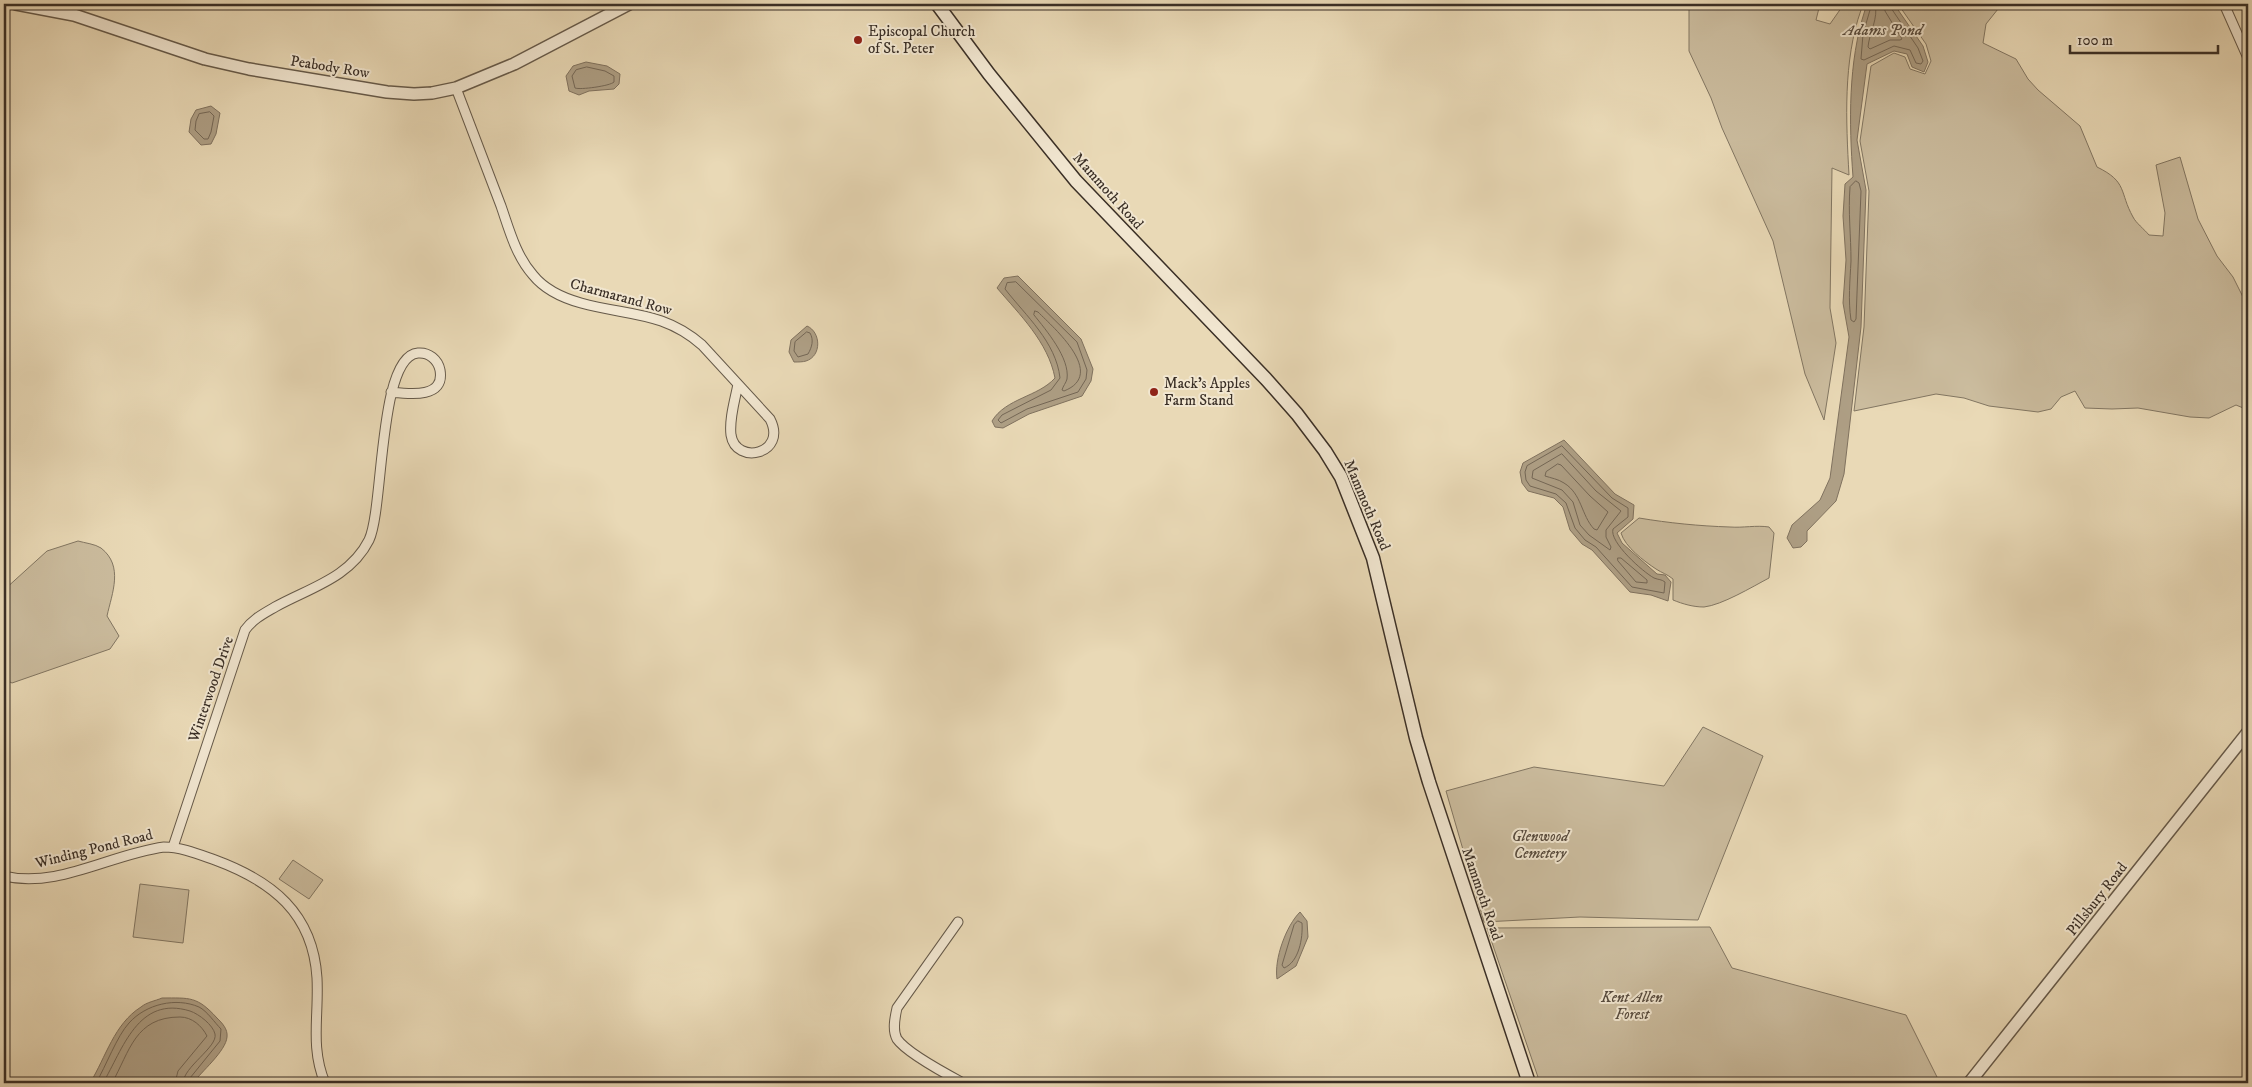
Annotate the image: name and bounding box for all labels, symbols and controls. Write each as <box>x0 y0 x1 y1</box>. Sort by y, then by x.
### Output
water label: Adams Pond <box>1842 20 1925 40</box>
place label: Episcopal Church of St. Peter <box>868 22 975 58</box>
scale bar <box>2070 22 2217 54</box>
text: 100 m <box>2077 31 2113 50</box>
marker: Episcopal Church of St. Peter <box>852 34 864 46</box>
street label: Peabody Row <box>289 51 371 83</box>
street label: Mammoth Road <box>1069 149 1148 234</box>
street label: Charmarand Row <box>568 274 674 320</box>
place label: Mack's Apples Farm Stand <box>1164 374 1250 410</box>
marker: Mack's Apples Farm Stand <box>1148 386 1160 398</box>
street label: Mammoth Road <box>1339 457 1395 554</box>
street label: Winterwood Drive <box>184 634 238 745</box>
street label: Winding Pond Road <box>32 825 155 873</box>
park label: Glenwood Cemetery <box>1512 827 1571 863</box>
street label: Mammoth Road <box>1457 845 1507 943</box>
street label: Pillsbury Road <box>2062 858 2132 939</box>
park label: Kent Allen Forest <box>1600 988 1663 1024</box>

